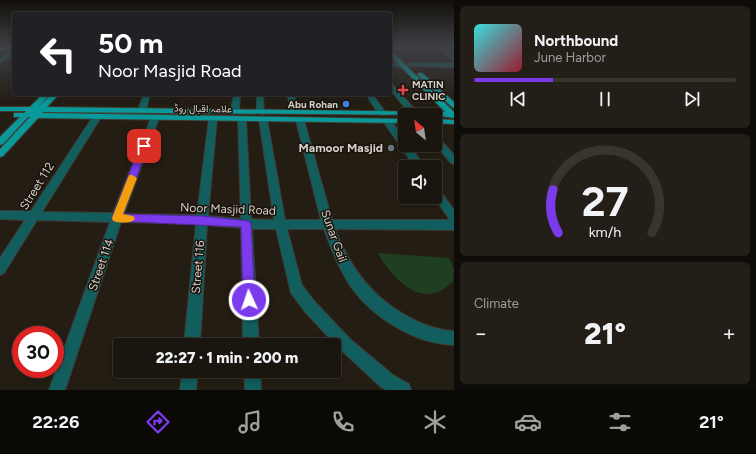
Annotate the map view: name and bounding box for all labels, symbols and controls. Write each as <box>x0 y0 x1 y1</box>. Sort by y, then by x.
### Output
text: 50 m <box>98 26 164 60</box>
icon: left <box>32 28 84 80</box>
text: Northbound <box>534 32 618 50</box>
text: June Harbor <box>534 50 606 65</box>
text: Noor Masjid Road <box>98 60 242 82</box>
place label: MATIN CLINIC <box>412 78 445 103</box>
marker: MATIN CLINIC <box>397 84 409 96</box>
icon: previous <box>507 88 529 110</box>
icon: pause <box>594 88 616 110</box>
icon: next <box>681 88 703 110</box>
place label: Abu Rohan <box>288 98 338 111</box>
marker: Abu Rohan <box>341 99 351 109</box>
street label: علامہ اقبال روڈ <box>174 101 232 116</box>
north arrow <box>398 108 442 152</box>
map controls <box>398 108 442 204</box>
pin <box>127 129 161 163</box>
icon: arrive <box>133 135 155 157</box>
place label: Mamoor Masjid <box>298 141 383 155</box>
marker: Mamoor Masjid <box>386 143 396 153</box>
street label: Street 112 <box>17 160 57 212</box>
button: sound <box>398 160 442 204</box>
text: 27 <box>581 176 629 226</box>
street label: Noor Masjid Road <box>180 200 276 218</box>
street label: Sunar Gail <box>318 208 350 264</box>
text: km/h <box>589 223 621 241</box>
street label: Street 114 <box>86 237 117 293</box>
street label: Street 116 <box>189 240 207 294</box>
position arrow <box>228 279 270 321</box>
text: Climate <box>474 296 519 311</box>
text: 21° <box>584 315 626 352</box>
text: − <box>474 320 488 347</box>
text: + <box>722 320 736 347</box>
speed limit sign: 30 <box>12 326 64 378</box>
text: 22:27 · 1 min · 200 m <box>156 349 298 367</box>
icon: directions <box>144 408 172 436</box>
icon: music <box>236 408 264 436</box>
icon: phone <box>329 408 357 436</box>
icon: climate <box>421 408 449 436</box>
icon: car <box>514 408 542 436</box>
icon: filters <box>606 408 634 436</box>
text: 22:26 <box>32 411 79 433</box>
text: 21° <box>699 411 724 433</box>

